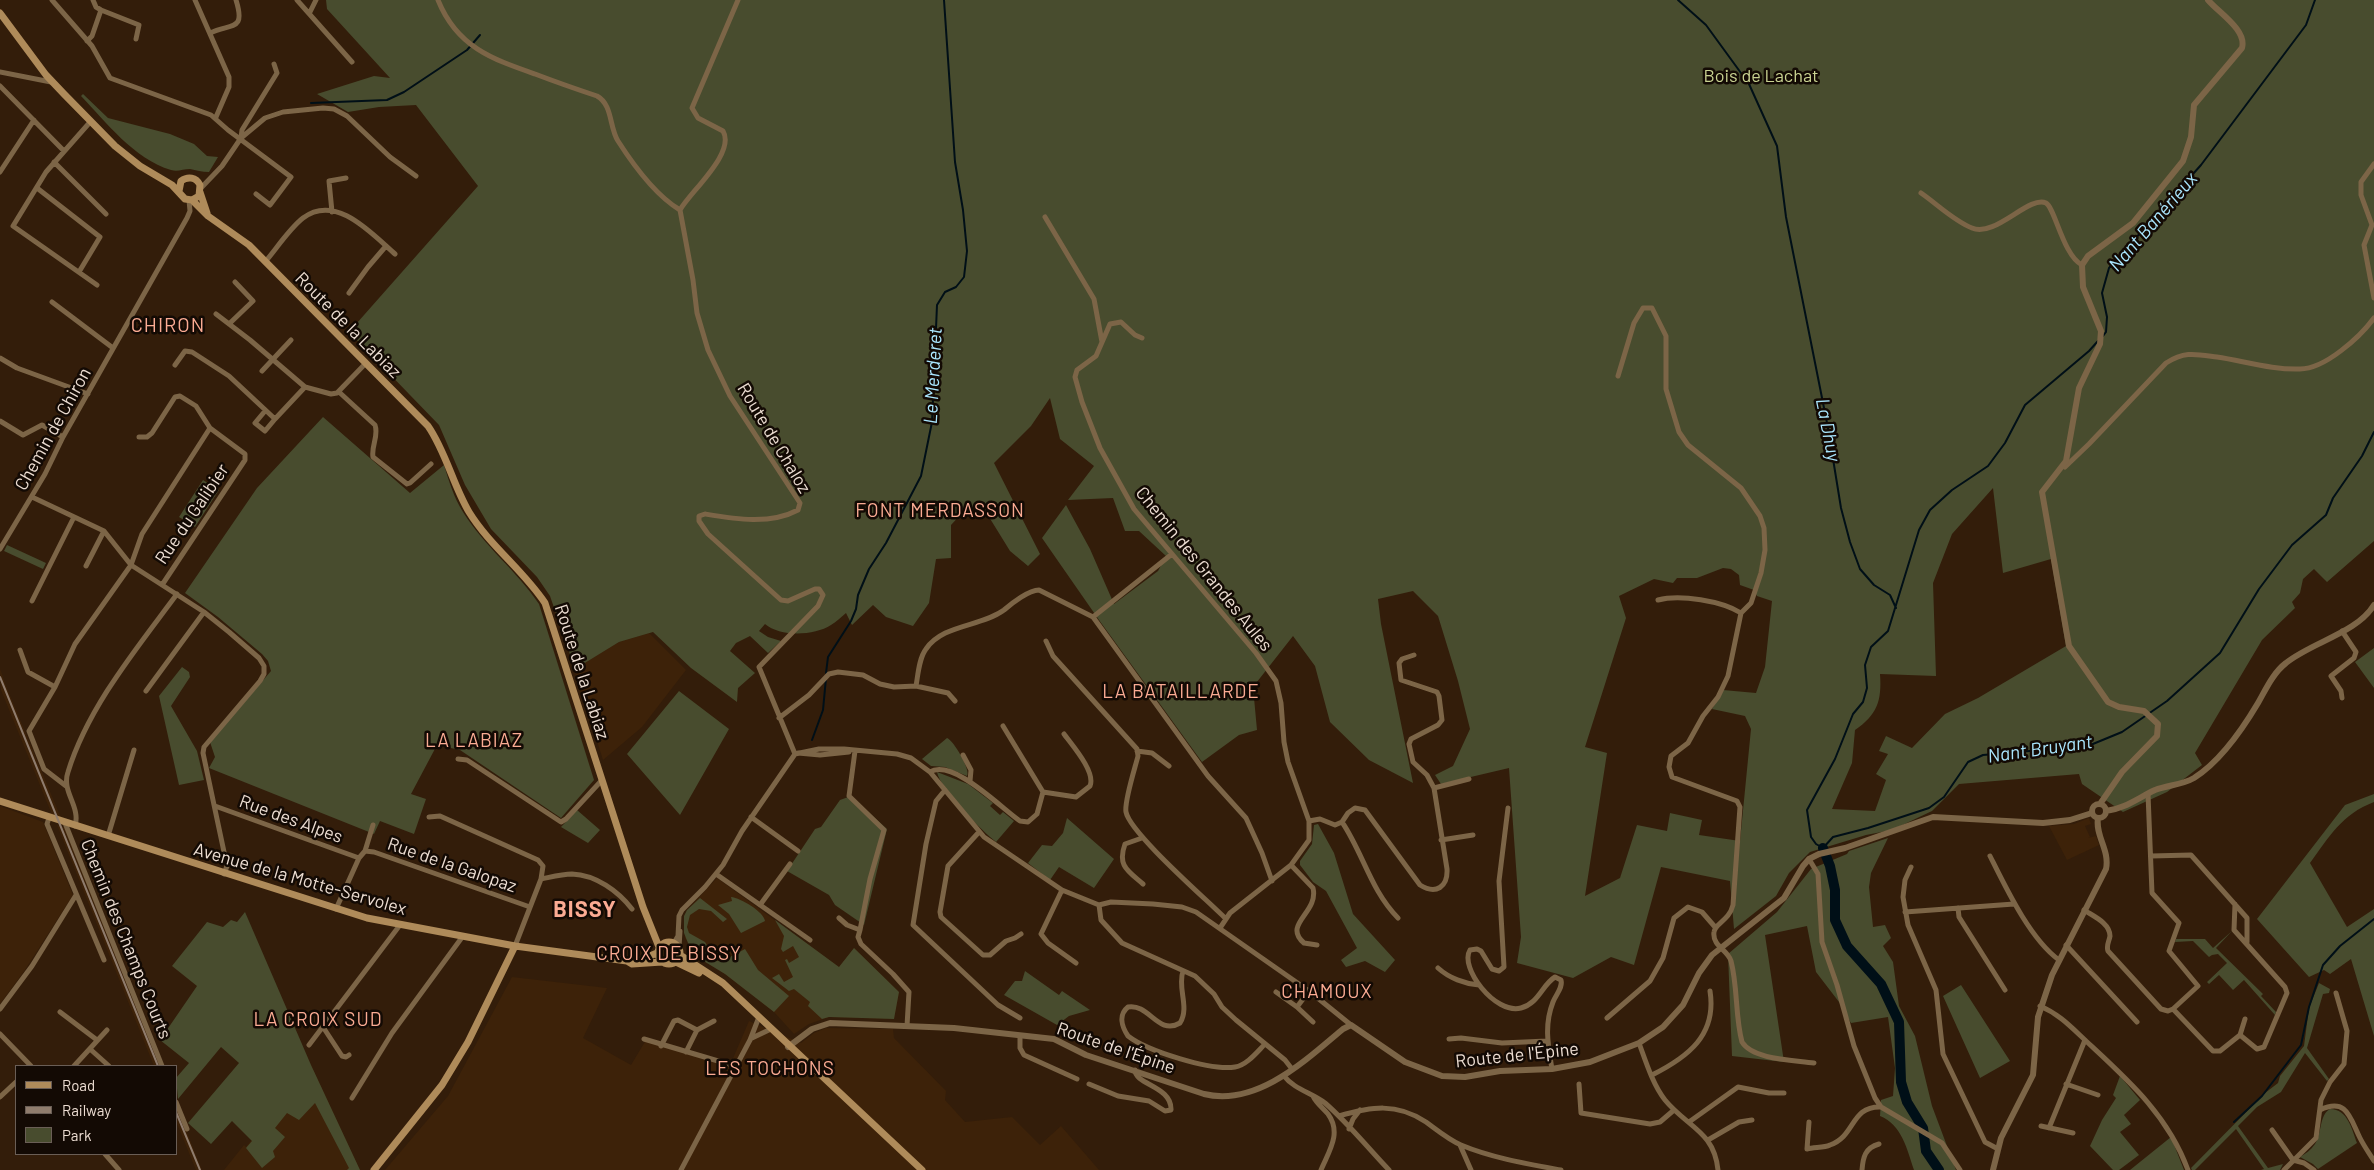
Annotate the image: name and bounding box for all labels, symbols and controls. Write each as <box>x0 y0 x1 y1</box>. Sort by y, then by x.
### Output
park label: Bois de Lachat <box>1703 65 1819 87</box>
water label: Nant Banérieux <box>2104 168 2202 276</box>
street label: Route de la Labiaz <box>291 268 405 382</box>
district label: CHIRON <box>130 313 206 337</box>
water label: Le Merderet <box>919 327 947 425</box>
street label: Chemin de Chiron <box>10 364 96 494</box>
street label: Route de Chaloz <box>733 379 815 497</box>
water label: La Dhuy <box>1811 396 1845 464</box>
street label: Rue du Galibier <box>151 460 233 568</box>
street label: Chemin des Grandes Aules <box>1131 483 1277 655</box>
district label: FONT MERDASSON <box>853 500 1027 522</box>
street label: Route de la Labiaz <box>550 602 614 742</box>
district label: LA BATAILLARDE <box>1100 681 1262 703</box>
district label: LA LABIAZ <box>424 730 524 752</box>
water label: Nant Bruyant <box>1986 730 2094 768</box>
street label: Rue des Alpes <box>236 790 346 848</box>
street label: Rue de la Galopaz <box>385 833 519 897</box>
street label: Chemin des Champs Courts <box>76 836 176 1042</box>
street label: Avenue de la Motte-Servolex <box>191 838 409 920</box>
district label: BISSY <box>553 897 617 923</box>
district label: CROIX DE BISSY <box>595 943 743 965</box>
district label: CHAMOUX <box>1280 981 1374 1003</box>
district label: LA CROIX SUD <box>252 1009 384 1031</box>
street label: Route de l'Épine <box>1054 1018 1178 1078</box>
street label: Route de l'Épine <box>1454 1038 1580 1072</box>
district label: LES TOCHONS <box>704 1058 836 1080</box>
legend <box>15 1065 178 1155</box>
text: Road <box>62 1076 95 1094</box>
text: Railway <box>62 1101 111 1119</box>
text: Park <box>62 1126 91 1144</box>

